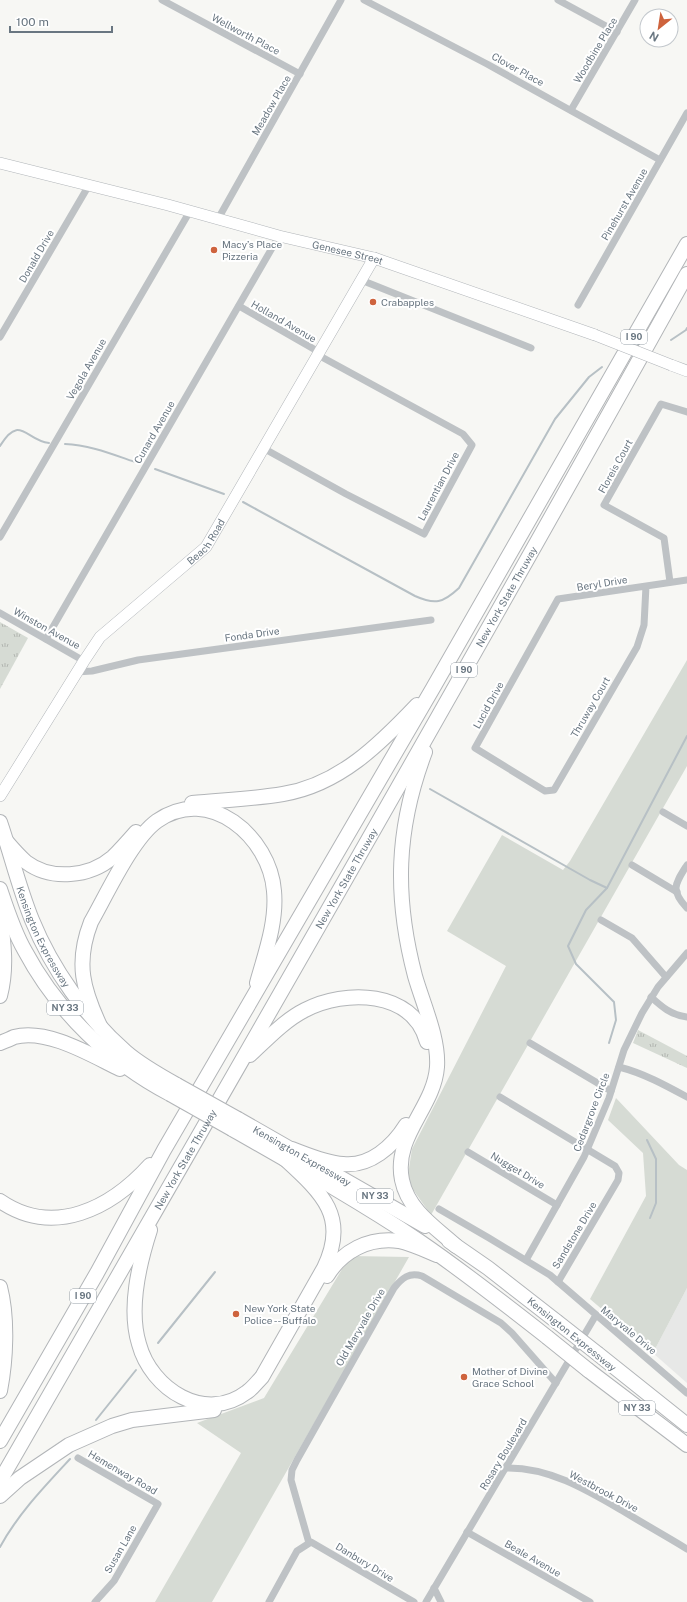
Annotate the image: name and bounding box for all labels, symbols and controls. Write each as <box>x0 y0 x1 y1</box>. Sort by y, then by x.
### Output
scale bar <box>10 8 112 34</box>
north arrow <box>639 8 679 48</box>
street label: Wellworth Place <box>210 11 282 57</box>
text: 100 m <box>16 15 49 29</box>
street label: Woodbine Place <box>571 15 620 85</box>
text: N <box>647 29 661 44</box>
street label: Clover Place <box>490 50 547 88</box>
street label: Meadow Place <box>249 72 293 137</box>
street label: Pinehurst Avenue <box>598 165 650 242</box>
street label: Donald Drive <box>16 227 56 285</box>
place label: Macy’s Place Pizzeria <box>222 238 283 262</box>
street label: Genesee Street <box>311 238 385 267</box>
marker: Macy’s Place Pizzeria <box>209 245 219 255</box>
place label: Crabapples <box>381 296 434 308</box>
marker: Crabapples <box>368 297 378 307</box>
street label: Holland Avenue <box>249 298 319 345</box>
road number: I 90 <box>621 330 647 344</box>
street label: Vegola Avenue <box>64 336 109 402</box>
street label: Cunard Avenue <box>131 398 177 466</box>
street label: Floreis Court <box>595 437 635 495</box>
street label: Laurentian Drive <box>415 449 461 522</box>
street label: Beach Road <box>184 517 227 567</box>
street label: New York State Thruway <box>473 544 540 649</box>
street label: Beryl Drive <box>576 573 629 593</box>
street label: Winston Avenue <box>11 605 83 652</box>
street label: Fonda Drive <box>224 624 280 644</box>
road number: I 90 <box>451 663 477 677</box>
street label: Thruway Court <box>568 674 612 740</box>
street label: Lucid Drive <box>470 679 506 731</box>
street label: New York State Thruway <box>313 825 380 931</box>
street label: Kensington Expressway <box>14 885 73 990</box>
road number: NY 33 <box>47 1001 83 1015</box>
street label: Cedargrove Circle <box>570 1071 612 1153</box>
street label: New York State Thruway <box>152 1107 219 1212</box>
street label: Kensington Expressway <box>251 1123 354 1189</box>
street label: Nugget Drive <box>489 1149 548 1191</box>
road number: NY 33 <box>357 1189 393 1203</box>
street label: Sandstone Drive <box>549 1199 599 1271</box>
street label: Old Maryvale Drive <box>333 1286 387 1368</box>
road number: I 90 <box>70 1289 96 1303</box>
street label: Kensington Expressway <box>525 1294 619 1374</box>
place label: New York State Police -- Buffalo <box>244 1302 317 1326</box>
street label: Maryvale Drive <box>599 1303 660 1357</box>
marker: New York State Police -- Buffalo <box>231 1309 241 1319</box>
place label: Mother of Divine Grace School <box>472 1365 548 1389</box>
marker: Mother of Divine Grace School <box>459 1372 469 1382</box>
road number: NY 33 <box>619 1401 655 1415</box>
street label: Rosary Boulevard <box>477 1416 529 1492</box>
street label: Hemenway Road <box>86 1447 160 1497</box>
street label: Westbrook Drive <box>567 1468 641 1514</box>
street label: Susan Lane <box>101 1522 139 1575</box>
street label: Beale Avenue <box>503 1537 564 1579</box>
street label: Danbury Drive <box>334 1540 397 1584</box>

